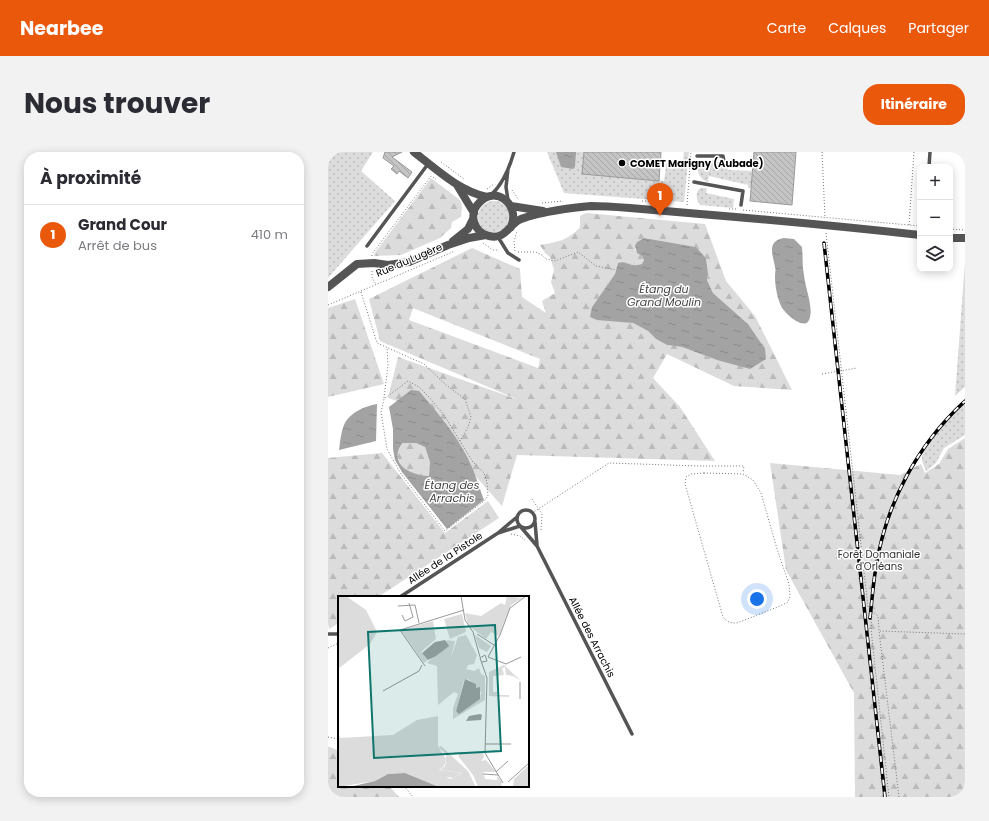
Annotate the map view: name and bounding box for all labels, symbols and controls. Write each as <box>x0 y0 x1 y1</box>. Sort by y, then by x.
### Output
text: Nearbee <box>20 15 103 42</box>
text: Carte <box>767 18 806 38</box>
text: Calques <box>828 18 886 38</box>
text: Partager <box>908 18 969 38</box>
text: Nous trouver <box>24 84 210 123</box>
button: Itinéraire <box>863 84 965 125</box>
place label: COMET Marigny (Aubade) <box>630 156 763 171</box>
marker: COMET Marigny (Aubade) <box>617 158 627 168</box>
map controls <box>917 164 953 272</box>
button: + <box>917 164 953 200</box>
text: À proximité <box>40 166 141 190</box>
pin: 1 <box>647 183 673 216</box>
button: − <box>917 200 953 236</box>
text: Grand Cour <box>78 214 167 235</box>
text: 1 <box>51 225 55 244</box>
text: 410 m <box>251 225 288 244</box>
text: Arrêt de bus <box>78 236 157 255</box>
button: layers <box>917 236 953 272</box>
street label: Rue du Lugère <box>373 239 445 281</box>
water label: Étang du Grand Moulin <box>627 281 701 310</box>
water label: Étang des Arrachis <box>425 477 480 506</box>
street label: Allée de la Pistole <box>405 528 485 588</box>
park label: Forêt Domaniale d'Orléans <box>838 547 920 574</box>
your location <box>747 589 767 609</box>
street label: Allée des Arrachis <box>565 594 619 680</box>
inset map <box>338 596 529 787</box>

